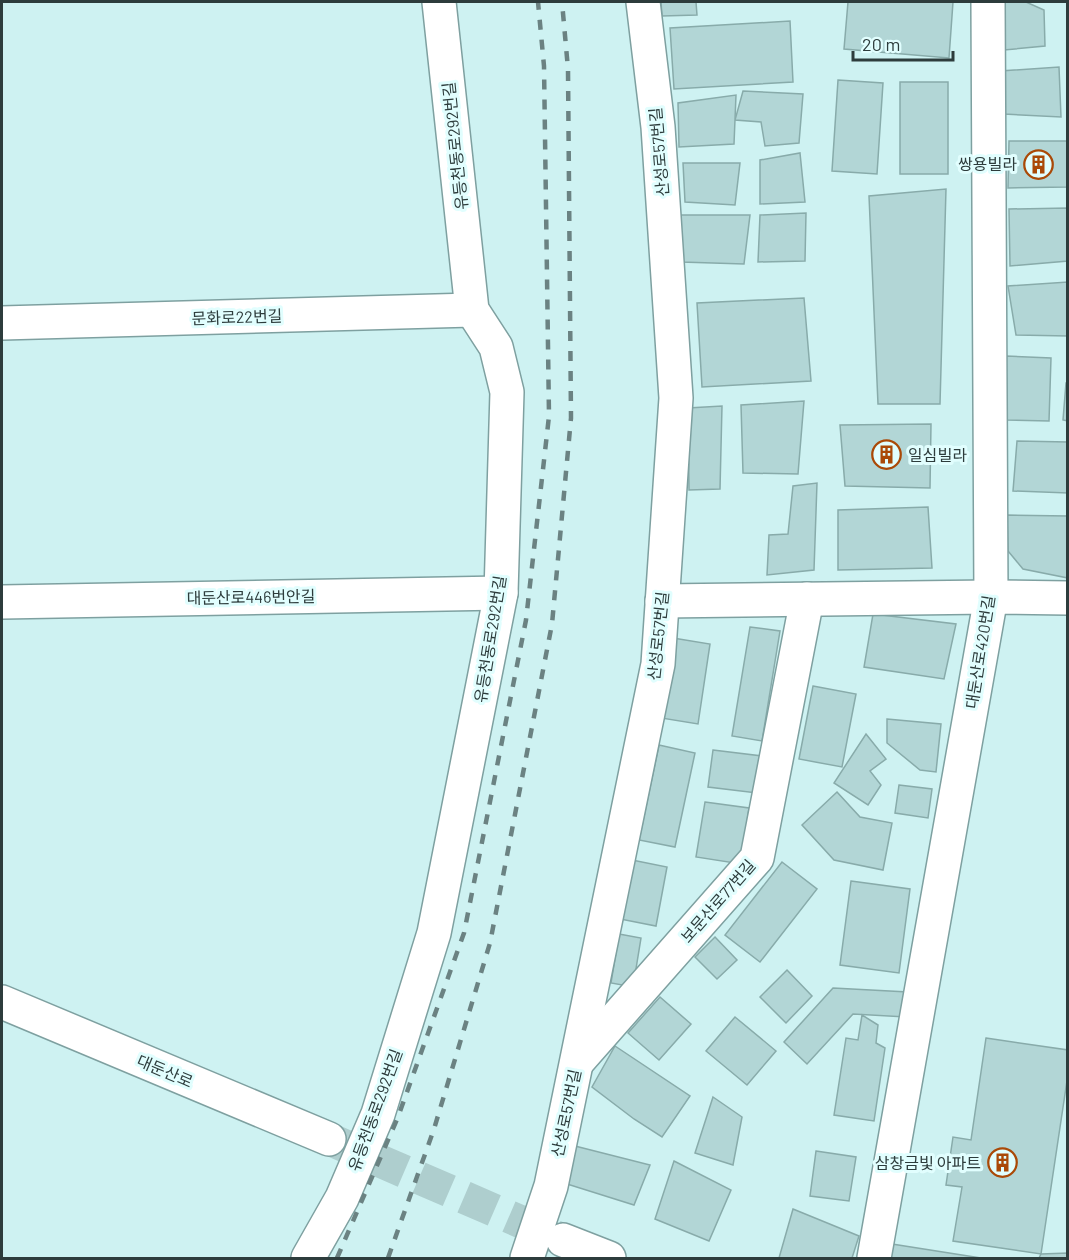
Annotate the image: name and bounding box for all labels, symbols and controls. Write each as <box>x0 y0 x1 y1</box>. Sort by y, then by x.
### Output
scale bar <box>853 24 954 62</box>
text: 20 m <box>862 33 900 55</box>
street label: 유등천동로292번길 <box>438 81 471 211</box>
street label: 산성로57번길 <box>645 107 672 197</box>
building icon: 쌍용빌라 <box>1022 148 1054 180</box>
place label: 쌍용빌라 <box>958 154 1017 173</box>
street label: 문화로22번길 <box>191 305 283 328</box>
building icon: 일심빌라 <box>871 439 903 471</box>
place label: 일심빌라 <box>908 445 967 464</box>
street label: 유등천동로292번길 <box>470 574 509 704</box>
street label: 대둔산로446번안길 <box>186 586 316 607</box>
street label: 산성로57번길 <box>643 590 672 681</box>
street label: 대둔산로420번길 <box>961 594 998 710</box>
street label: 보문산로77번길 <box>677 855 759 946</box>
street label: 유등천동로292번길 <box>344 1046 405 1173</box>
street label: 대둔산로 <box>134 1050 196 1091</box>
street label: 산성로57번길 <box>547 1067 584 1159</box>
building icon: 삼창금빛 아파트 <box>986 1147 1018 1179</box>
place label: 삼창금빛 아파트 <box>875 1153 981 1172</box>

